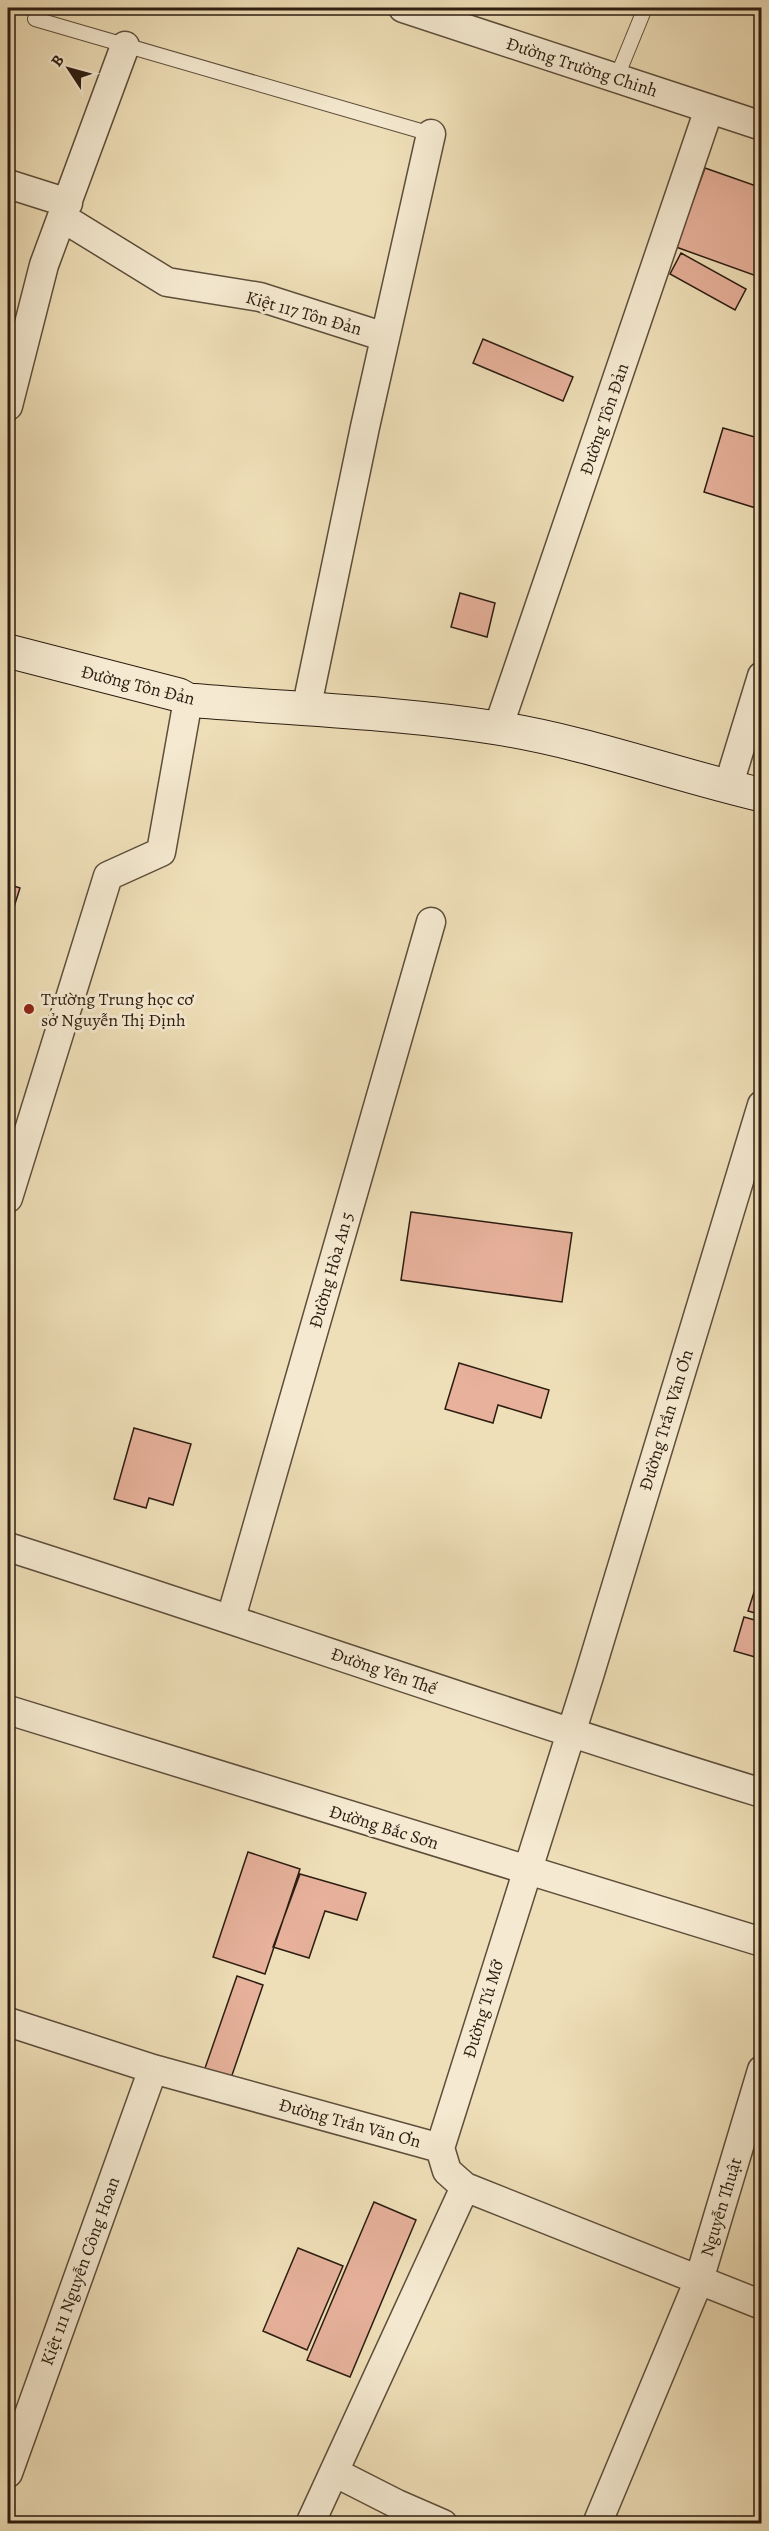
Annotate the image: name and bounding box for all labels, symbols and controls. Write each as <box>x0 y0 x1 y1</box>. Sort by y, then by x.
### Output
street label: Đường Trường Chinh <box>503 31 661 103</box>
north arrow <box>39 39 99 99</box>
text: B <box>46 50 70 71</box>
street label: Kiệt 117 Tôn Đản <box>243 285 365 341</box>
street label: Đường Tôn Đản <box>574 360 634 478</box>
street label: Đường Tôn Đản <box>78 659 198 711</box>
place label: Trường Trung học cơ sở Nguyễn Thị Định <box>41 987 194 1032</box>
marker: Trường Trung học cơ sở Nguyễn Thị Định <box>22 1002 36 1016</box>
street label: Đường Hòa An 5 <box>303 1209 359 1331</box>
street label: Đường Trần Văn Ơn <box>633 1346 699 1493</box>
street label: Đường Yên Thế <box>328 1642 440 1700</box>
street label: Đường Bắc Sơn <box>326 1799 442 1855</box>
street label: Đường Tú Mỡ <box>457 1956 509 2061</box>
street label: Đường Trần Văn Ơn <box>276 2092 424 2154</box>
street label: Nguyễn Thuật <box>695 2154 747 2260</box>
street label: Kiệt 111 Nguyễn Công Hoan <box>35 2173 125 2369</box>

